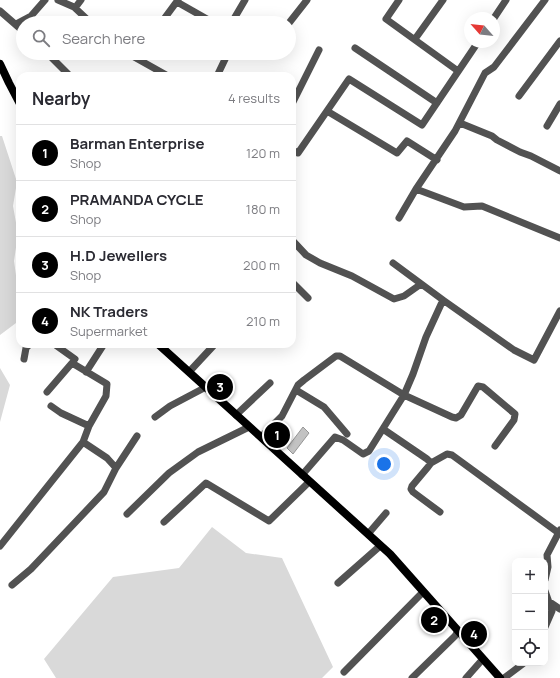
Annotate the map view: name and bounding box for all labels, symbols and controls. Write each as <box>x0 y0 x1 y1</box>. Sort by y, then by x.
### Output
north arrow <box>464 12 500 48</box>
search box <box>16 16 296 60</box>
icon: search <box>30 27 52 49</box>
text: Search here <box>62 28 145 49</box>
text: Nearby <box>32 87 90 110</box>
text: 4 results <box>228 89 280 107</box>
text: Barman Enterprise <box>70 133 204 154</box>
text: 1 <box>42 144 48 162</box>
text: 120 m <box>246 144 280 162</box>
text: Shop <box>70 154 101 172</box>
text: PRAMANDA CYCLE <box>70 189 204 210</box>
text: 2 <box>41 200 49 218</box>
text: 180 m <box>246 200 280 218</box>
text: Shop <box>70 210 101 228</box>
text: H.D Jewellers <box>70 245 167 266</box>
text: 3 <box>41 256 49 274</box>
text: 200 m <box>243 256 280 274</box>
text: Shop <box>70 266 101 284</box>
text: NK Traders <box>70 301 148 322</box>
text: 4 <box>41 312 49 330</box>
text: 210 m <box>246 312 280 330</box>
text: Supermarket <box>70 322 148 340</box>
pin: 3 <box>207 372 233 402</box>
pin: 1 <box>264 420 290 450</box>
your location <box>374 454 394 474</box>
map controls <box>512 558 548 666</box>
button: + <box>512 558 548 594</box>
button: − <box>512 594 548 630</box>
pin: 2 <box>421 605 447 635</box>
pin: 4 <box>461 619 487 649</box>
button: locate <box>512 630 548 666</box>

